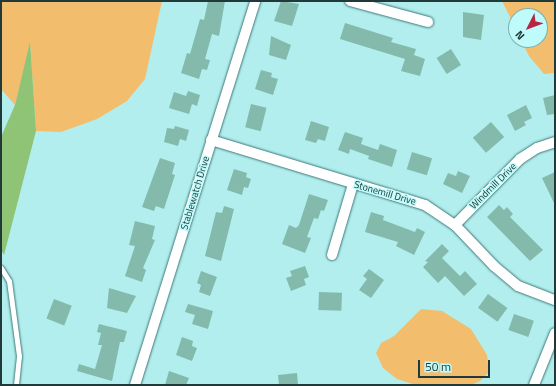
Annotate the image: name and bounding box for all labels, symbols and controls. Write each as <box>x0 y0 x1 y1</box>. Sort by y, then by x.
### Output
north arrow <box>508 8 548 48</box>
text: N <box>511 27 528 44</box>
street label: Stablewatch Drive <box>178 155 212 231</box>
street label: Windmill Drive <box>467 160 519 212</box>
street label: Stonemill Drive <box>353 178 417 208</box>
scale bar <box>420 352 492 378</box>
text: 50 m <box>425 357 451 376</box>

